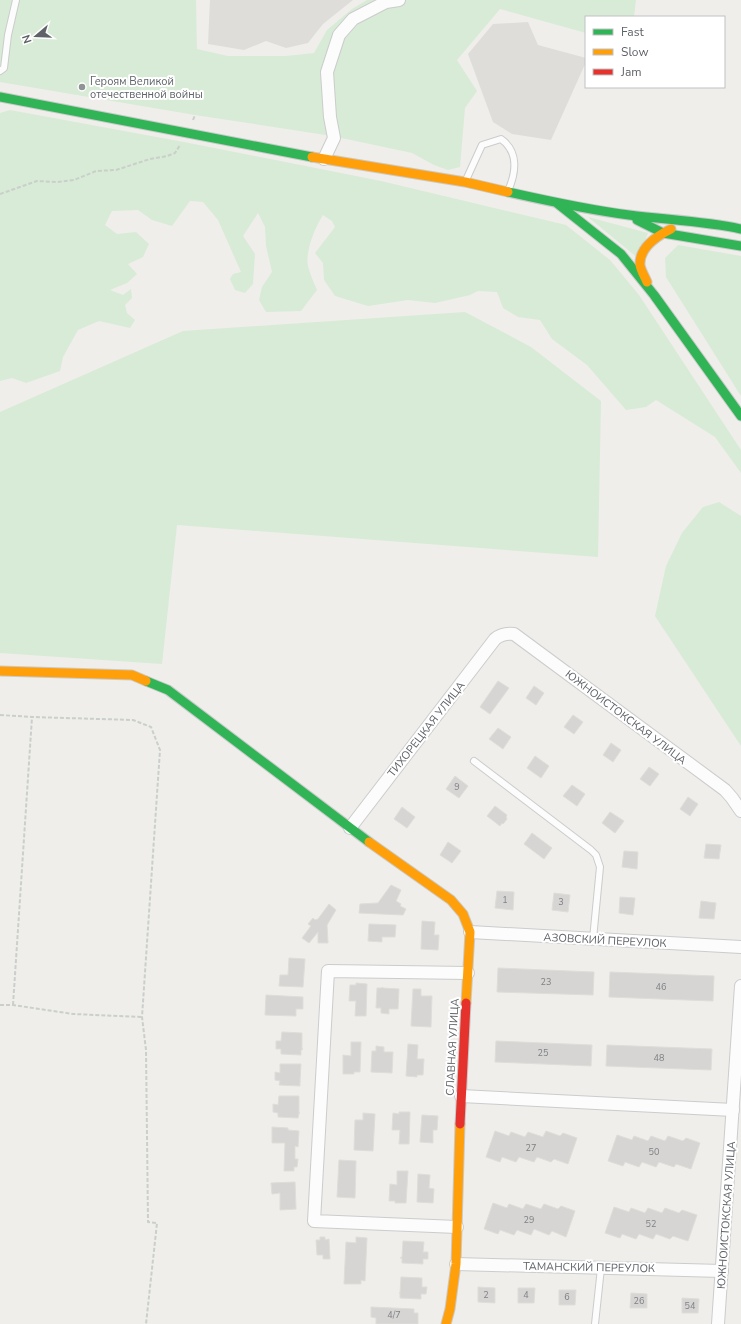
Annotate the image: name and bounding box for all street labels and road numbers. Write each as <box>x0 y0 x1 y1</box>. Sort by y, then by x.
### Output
street label: ЮЖНОИСТОКСКАЯ УЛИЦА <box>562 667 689 768</box>
street label: ТИХОРЕЦКАЯ УЛИЦА <box>384 678 468 780</box>
street label: АЗОВСКИЙ ПЕРЕУЛОК <box>543 930 667 951</box>
street label: СЛАВНАЯ УЛИЦА <box>442 998 463 1096</box>
street label: ЮЖНОИСТОКСКАЯ УЛИЦА <box>714 1141 739 1289</box>
street label: ТАМАНСКИЙ ПЕРЕУЛОК <box>523 1259 655 1276</box>

